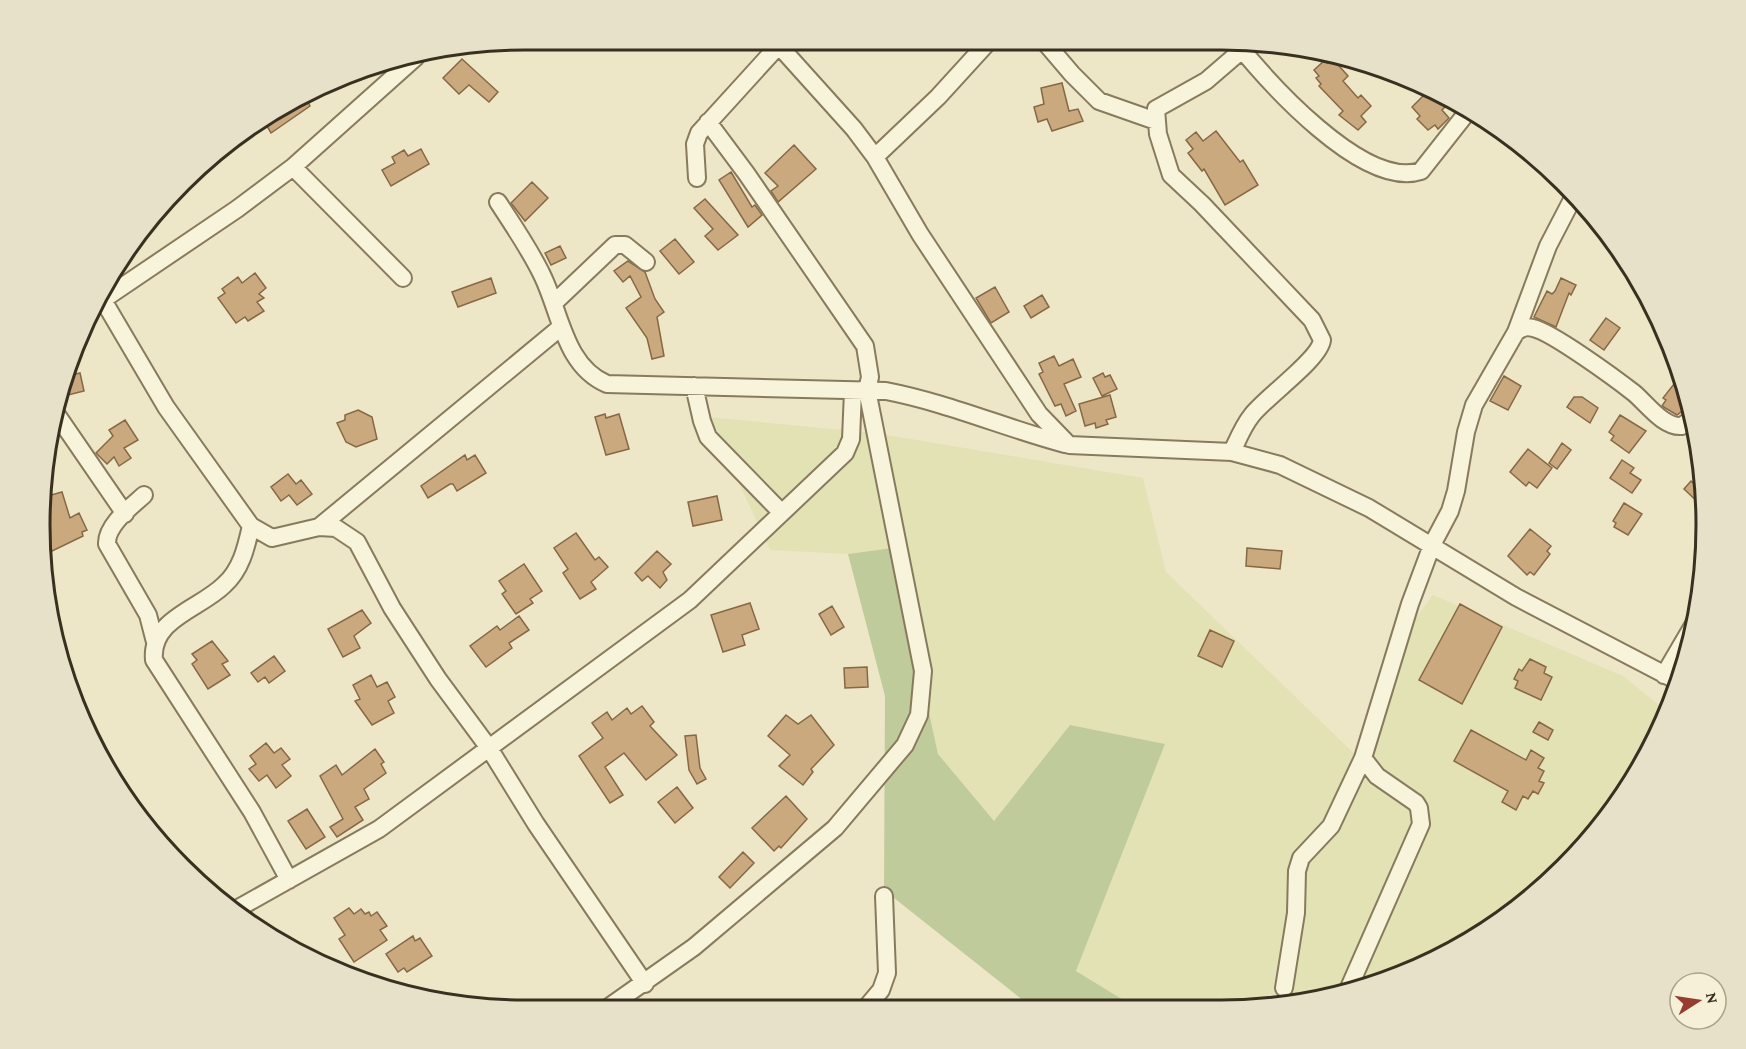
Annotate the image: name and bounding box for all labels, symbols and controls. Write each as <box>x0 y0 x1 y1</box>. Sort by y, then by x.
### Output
north arrow <box>1668 971 1728 1031</box>
text: N <box>1703 991 1722 1005</box>

